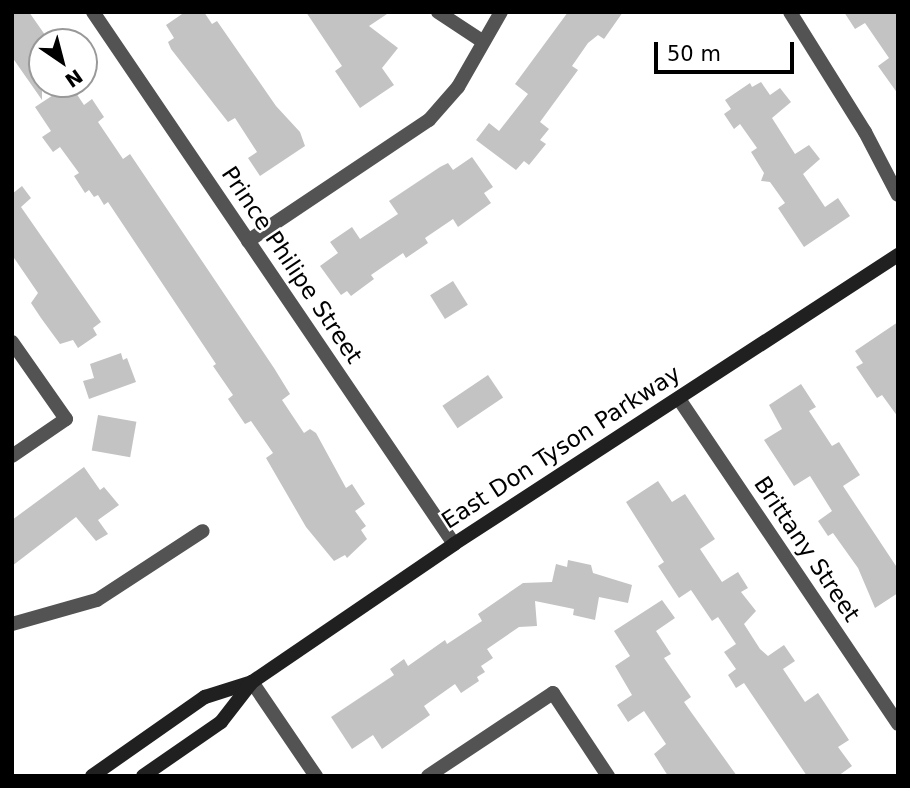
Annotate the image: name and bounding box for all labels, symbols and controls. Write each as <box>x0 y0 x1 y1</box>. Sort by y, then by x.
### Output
north arrow <box>28 28 98 98</box>
scale bar <box>658 28 798 72</box>
text: 50 m <box>667 42 721 66</box>
text: N <box>61 65 87 92</box>
street label: Prince Philipe Street <box>216 161 368 369</box>
street label: East Don Tyson Parkway <box>437 359 685 535</box>
street label: Brittany Street <box>748 471 866 627</box>

